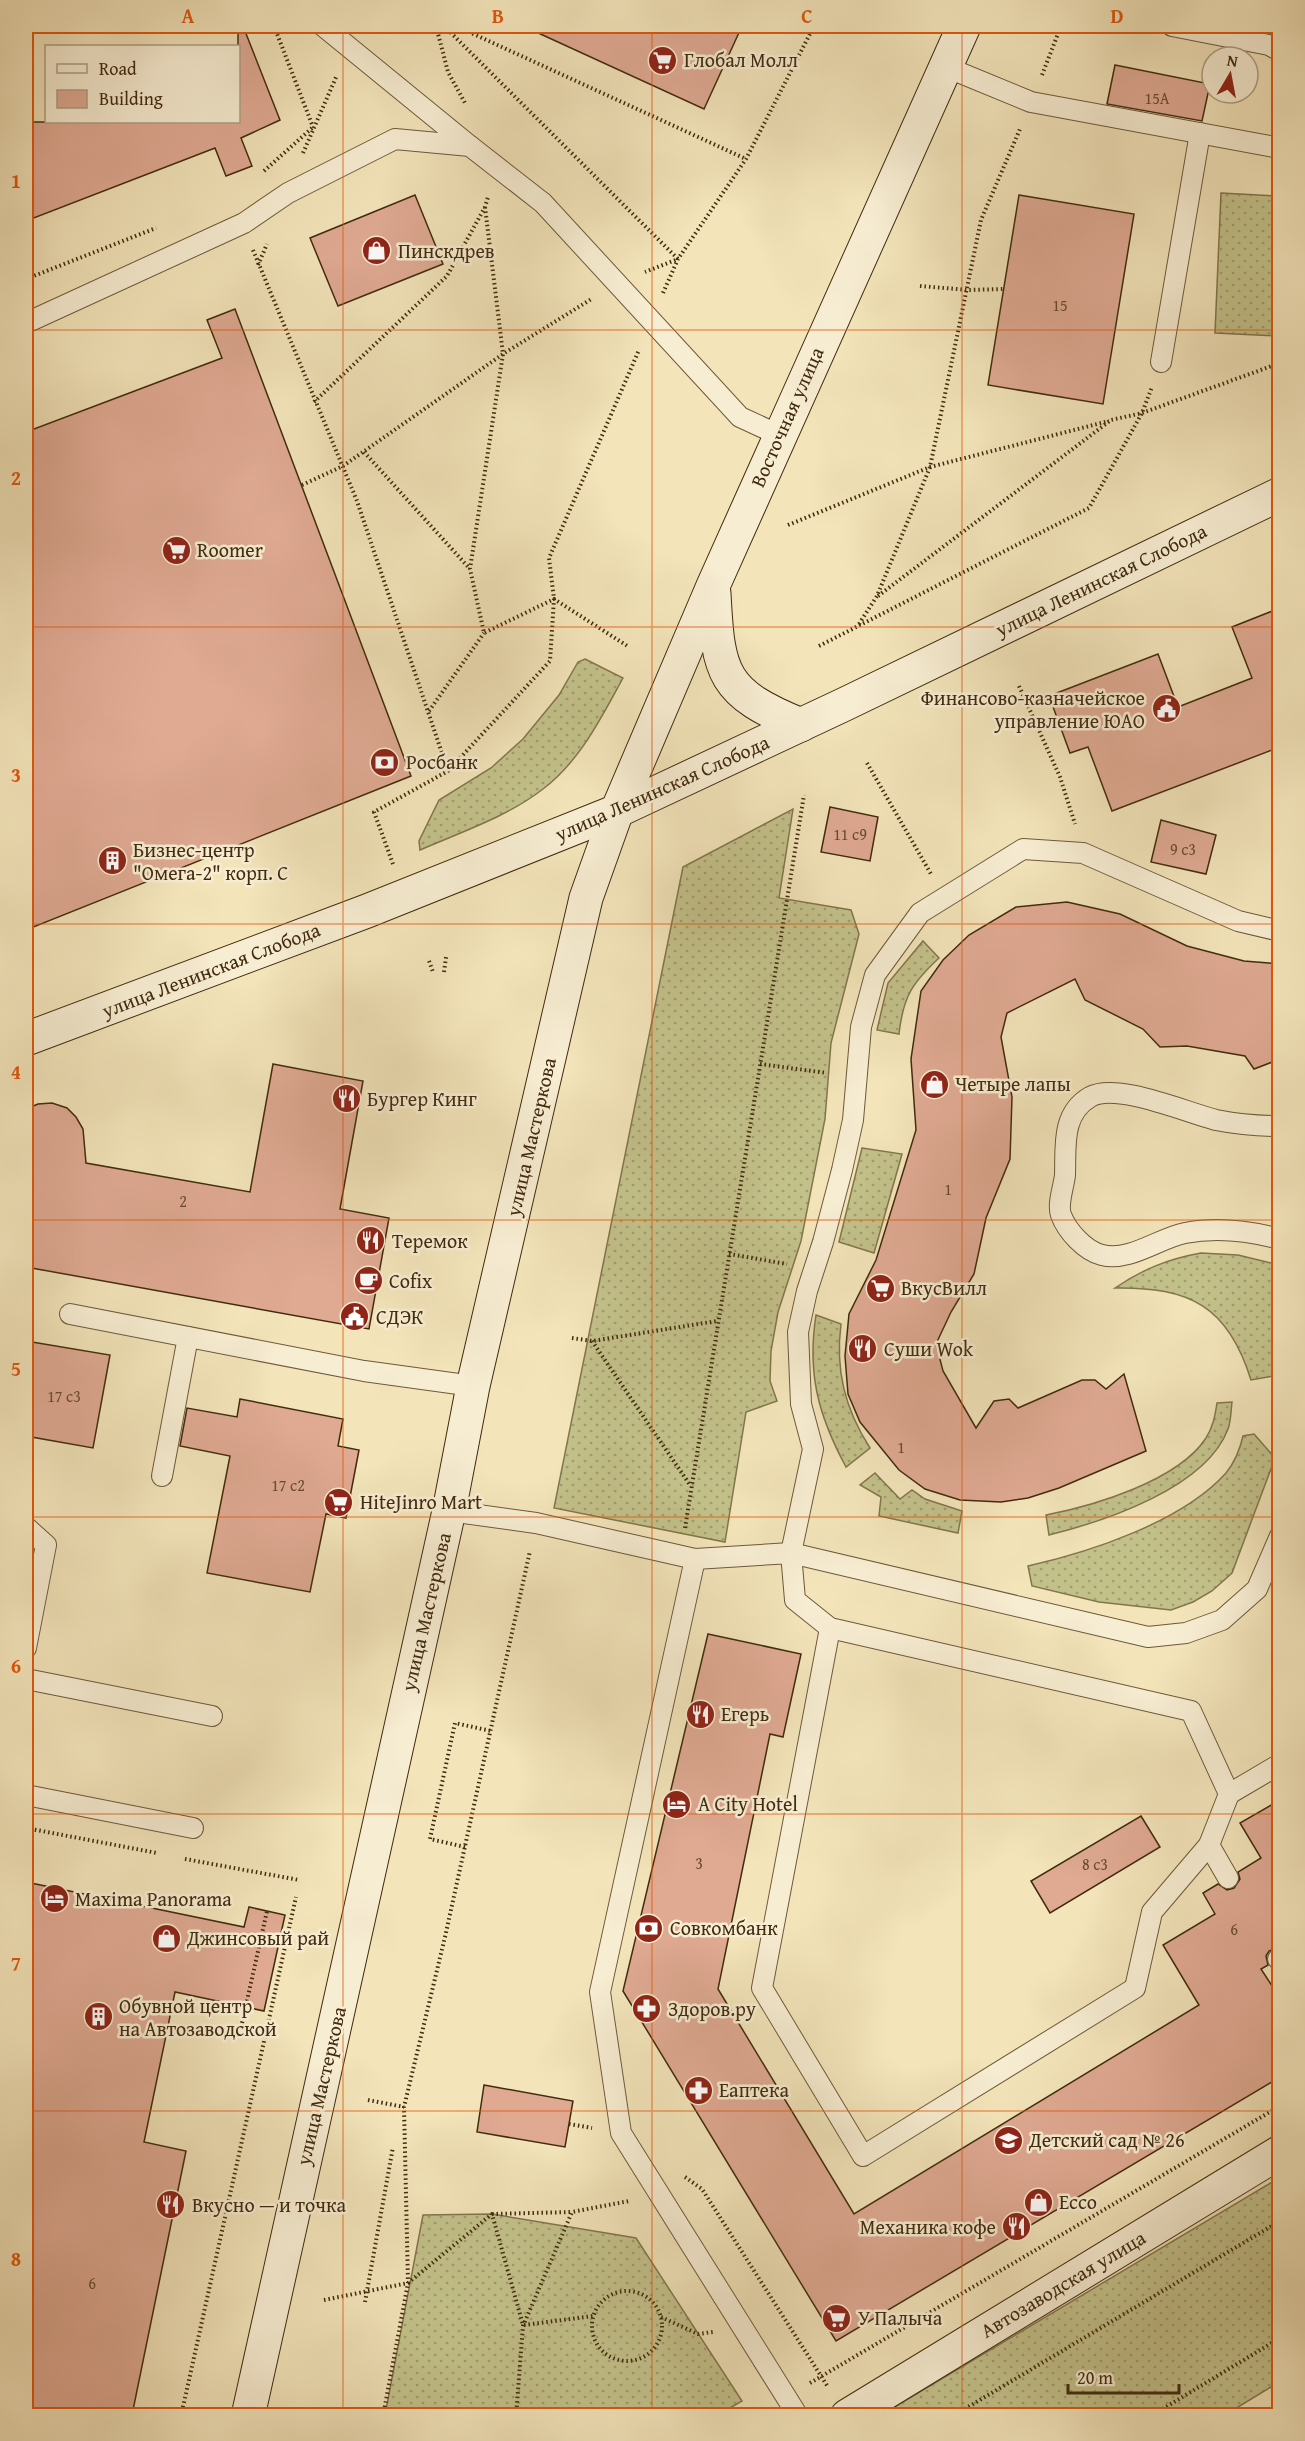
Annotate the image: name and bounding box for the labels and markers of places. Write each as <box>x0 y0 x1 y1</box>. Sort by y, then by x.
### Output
supermarket icon: Глобал Молл <box>647 44 679 76</box>
place label: Глобал Молл <box>684 45 798 74</box>
shop icon: Пинскдрев <box>361 235 393 267</box>
place label: Пинскдрев <box>398 236 495 265</box>
supermarket icon: Roomer <box>160 534 192 566</box>
place label: Roomer <box>197 535 263 564</box>
place label: Финансово-казначейское управление ЮАО <box>921 683 1145 735</box>
public building icon: Финансово-казначейское управление ЮАО <box>1150 693 1182 725</box>
bank icon: Росбанк <box>369 746 401 778</box>
place label: Росбанк <box>406 747 478 776</box>
place label: Бизнес-центр "Омега-2" корп. C <box>133 835 288 887</box>
building icon: Бизнес-центр "Омега-2" корп. C <box>96 845 128 877</box>
shop icon: Четыре лапы <box>918 1068 950 1100</box>
place label: Четыре лапы <box>955 1069 1071 1098</box>
restaurant icon: Бургер Кинг <box>330 1083 362 1115</box>
place label: Бургер Кинг <box>367 1084 477 1113</box>
restaurant icon: Теремок <box>355 1225 387 1257</box>
place label: Теремок <box>392 1226 468 1255</box>
cafe icon: Cofix <box>352 1265 384 1297</box>
place label: Cofix <box>389 1266 433 1295</box>
supermarket icon: ВкусВилл <box>864 1272 896 1304</box>
place label: ВкусВилл <box>901 1273 987 1302</box>
public building icon: СДЭК <box>339 1301 371 1333</box>
place label: СДЭК <box>376 1302 424 1331</box>
restaurant icon: Суши Wok <box>847 1333 879 1365</box>
place label: Суши Wok <box>884 1334 974 1363</box>
supermarket icon: HiteJinro Mart <box>323 1486 355 1518</box>
place label: HiteJinro Mart <box>360 1487 482 1516</box>
restaurant icon: Егерь <box>684 1698 716 1730</box>
place label: Егерь <box>721 1699 769 1728</box>
hotel icon: A City Hotel <box>661 1788 693 1820</box>
place label: A City Hotel <box>698 1789 798 1818</box>
hotel icon: Maxima Panorama <box>38 1883 70 1915</box>
place label: Maxima Panorama <box>75 1884 232 1913</box>
bank icon: Совкомбанк <box>633 1912 665 1944</box>
place label: Совкомбанк <box>670 1913 778 1942</box>
shop icon: Джинсовый рай <box>150 1922 182 1954</box>
place label: Джинсовый рай <box>186 1923 329 1952</box>
place label: Обувной центр на Автозаводской <box>119 1991 277 2043</box>
pharmacy icon: Здоров.ру <box>631 1993 663 2025</box>
place label: Здоров.ру <box>668 1994 756 2023</box>
building icon: Обувной центр на Автозаводской <box>82 2001 114 2033</box>
pharmacy icon: Еаптека <box>682 2074 714 2106</box>
place label: Еаптека <box>719 2075 789 2104</box>
school or university icon: Детский сад № 26 <box>992 2124 1024 2156</box>
place label: Детский сад № 26 <box>1028 2125 1185 2154</box>
shop icon: Ecco <box>1022 2186 1054 2218</box>
place label: Ecco <box>1059 2187 1097 2216</box>
restaurant icon: Вкусно — и точка <box>155 2189 187 2221</box>
place label: Вкусно — и точка <box>192 2190 346 2219</box>
restaurant icon: Механика кофе <box>1001 2211 1033 2243</box>
place label: Механика кофе <box>860 2212 996 2241</box>
supermarket icon: У Палыча <box>821 2302 853 2334</box>
place label: У Палыча <box>858 2303 943 2332</box>

